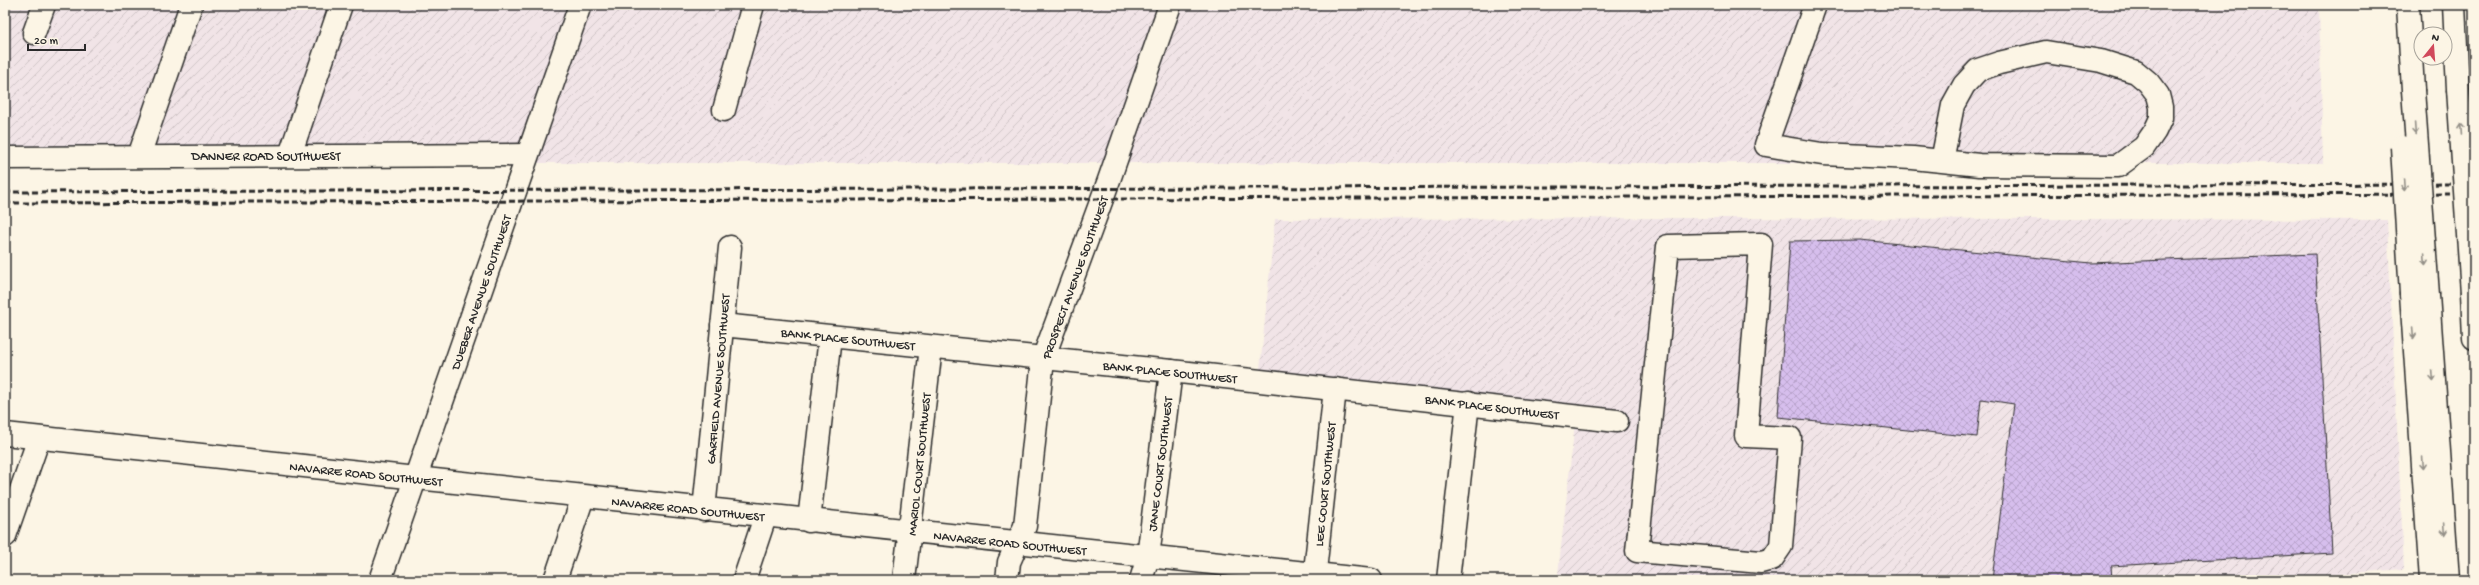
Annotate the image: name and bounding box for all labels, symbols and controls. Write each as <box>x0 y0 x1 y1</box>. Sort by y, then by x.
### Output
scale bar <box>28 26 85 52</box>
north arrow <box>2413 26 2453 66</box>
text: N <box>2430 32 2441 45</box>
text: 20 m <box>34 35 59 49</box>
one-way arrow <box>2412 122 2419 135</box>
one-way arrow <box>2457 123 2464 136</box>
street label: DANNER ROAD SOUTHWEST <box>191 150 341 165</box>
one-way arrow <box>2400 178 2408 191</box>
street label: PROSPECT AVENUE SOUTHWEST <box>1039 193 1113 362</box>
street label: DUEBER AVENUE SOUTHWEST <box>448 212 516 373</box>
one-way arrow <box>2421 252 2428 265</box>
street label: GARFIELD AVENUE SOUTHWEST <box>705 292 735 465</box>
street label: BANK PLACE SOUTHWEST <box>779 326 917 355</box>
one-way arrow <box>2410 326 2417 339</box>
street label: BANK PLACE SOUTHWEST <box>1101 359 1239 388</box>
one-way arrow <box>2430 369 2437 382</box>
street label: MARIOL COURT SOUTHWEST <box>906 391 936 536</box>
street label: BANK PLACE SOUTHWEST <box>1423 393 1561 424</box>
street label: JANE COURT SOUTHWEST <box>1146 395 1177 532</box>
street label: LEE COURT SOUTHWEST <box>1312 420 1341 547</box>
one-way arrow <box>2419 456 2426 469</box>
street label: NAVARRE ROAD SOUTHWEST <box>289 460 444 491</box>
street label: NAVARRE ROAD SOUTHWEST <box>611 495 766 526</box>
one-way arrow <box>2440 522 2447 535</box>
street label: NAVARRE ROAD SOUTHWEST <box>933 529 1088 560</box>

